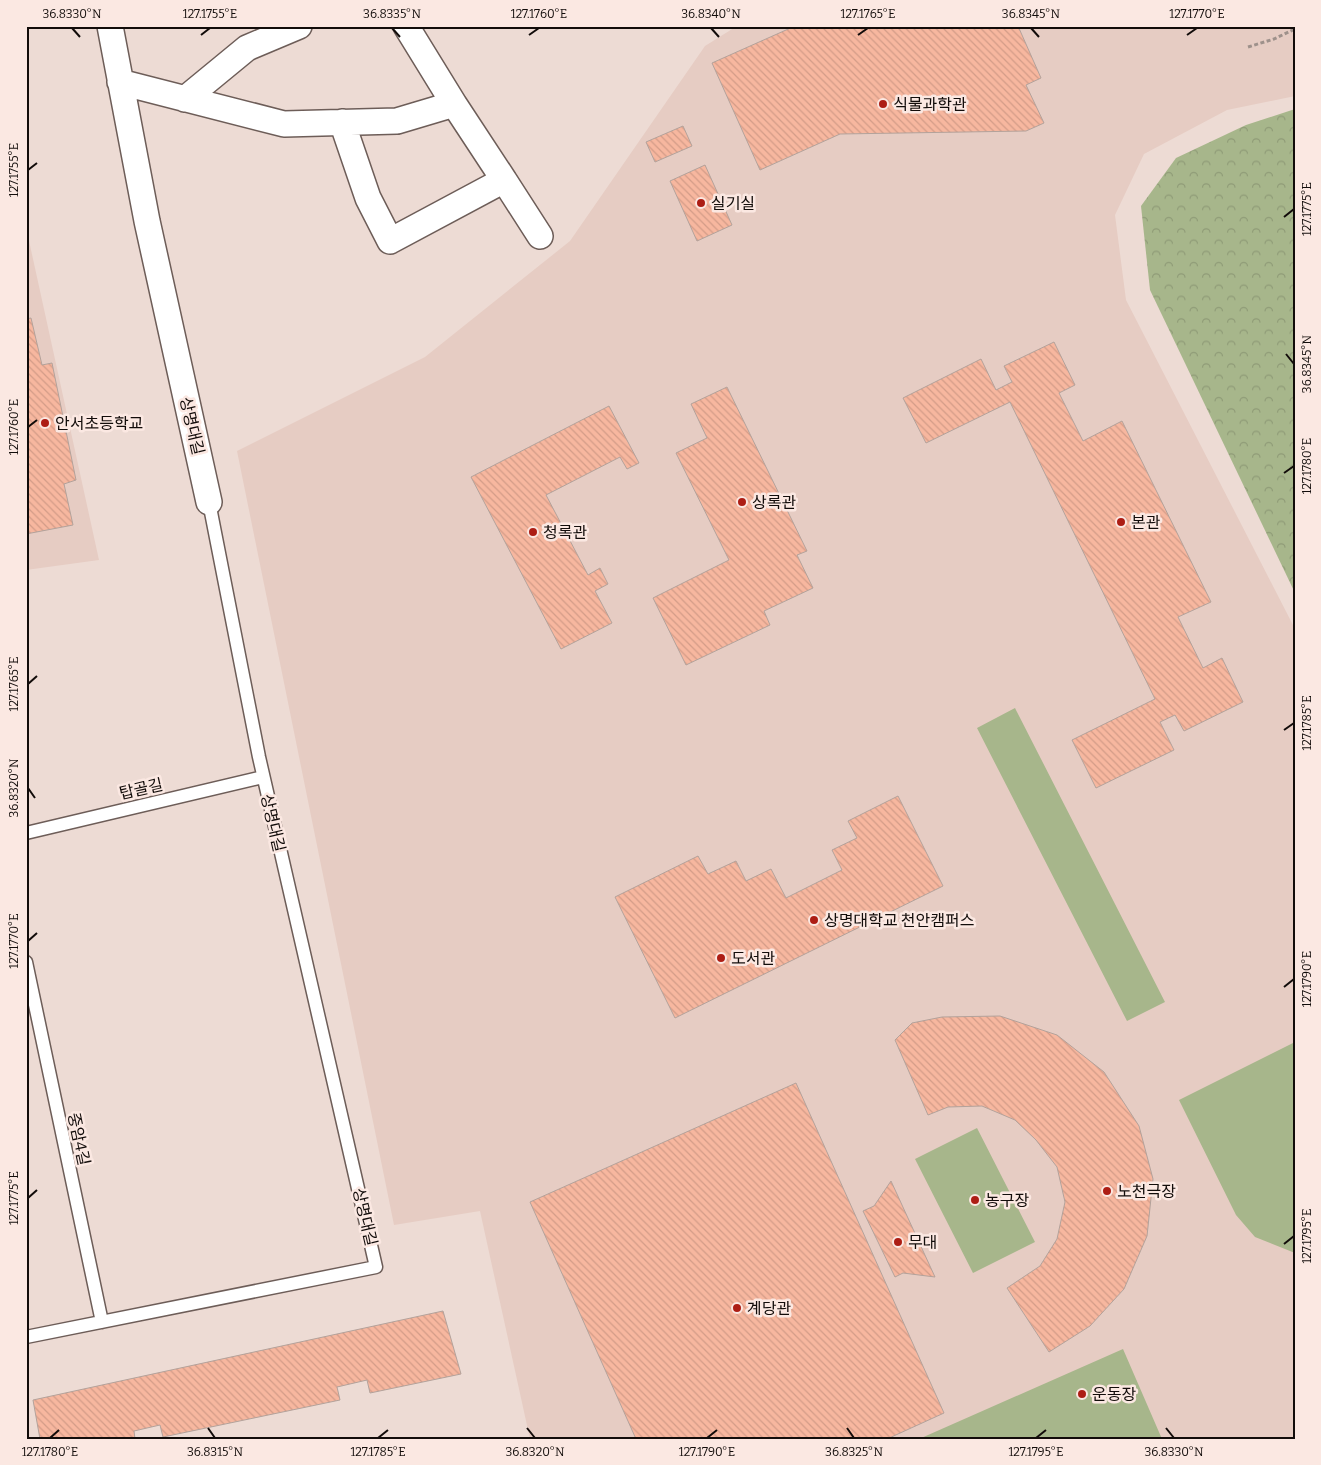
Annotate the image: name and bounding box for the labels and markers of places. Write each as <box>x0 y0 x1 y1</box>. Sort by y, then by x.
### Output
place label: 식물과학관 <box>893 95 967 114</box>
marker: 식물과학관 <box>877 98 889 110</box>
place label: 실기실 <box>711 194 755 213</box>
marker: 실기실 <box>695 197 707 209</box>
place label: 안서초등학교 <box>55 414 143 433</box>
marker: 안서초등학교 <box>39 417 51 429</box>
place label: 상록관 <box>752 493 796 512</box>
marker: 상록관 <box>736 496 748 508</box>
place label: 본관 <box>1131 513 1161 532</box>
marker: 본관 <box>1115 516 1127 528</box>
place label: 청록관 <box>543 523 587 542</box>
marker: 청록관 <box>527 526 539 538</box>
place label: 상명대학교 천안캠퍼스 <box>824 911 974 930</box>
marker: 상명대학교 천안캠퍼스 <box>808 914 820 926</box>
place label: 도서관 <box>731 949 775 968</box>
marker: 도서관 <box>715 952 727 964</box>
place label: 노천극장 <box>1117 1182 1176 1201</box>
marker: 노천극장 <box>1101 1185 1113 1197</box>
place label: 농구장 <box>985 1191 1029 1210</box>
marker: 농구장 <box>969 1194 981 1206</box>
place label: 무대 <box>908 1233 937 1252</box>
marker: 무대 <box>892 1236 904 1248</box>
place label: 계당관 <box>747 1299 791 1318</box>
marker: 계당관 <box>731 1302 743 1314</box>
place label: 운동장 <box>1092 1385 1136 1404</box>
marker: 운동장 <box>1076 1388 1088 1400</box>

